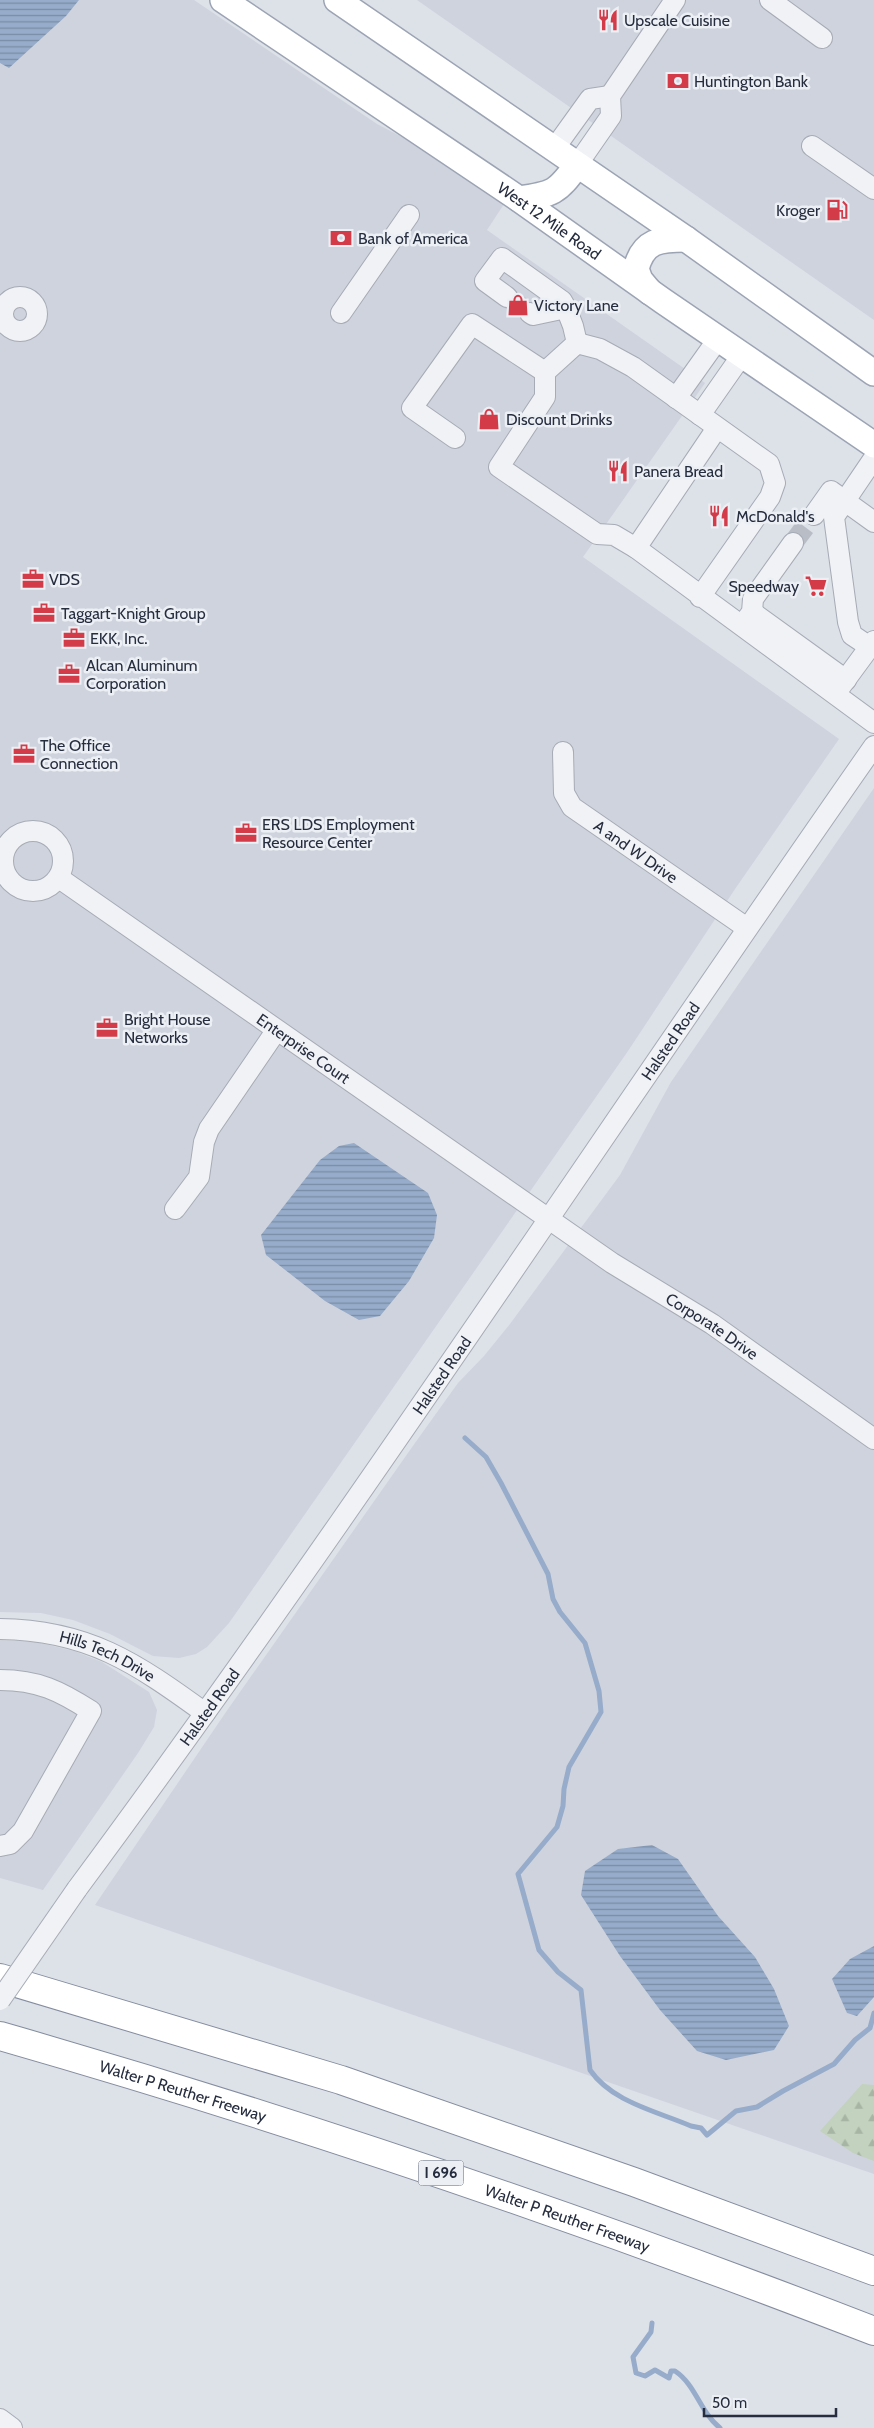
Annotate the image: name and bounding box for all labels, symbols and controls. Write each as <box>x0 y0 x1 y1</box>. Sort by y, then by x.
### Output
restaurant icon: Upscale Cuisine <box>595 7 621 33</box>
place label: Upscale Cuisine <box>624 11 730 30</box>
bank icon: Huntington Bank <box>665 68 691 94</box>
place label: Huntington Bank <box>694 72 809 91</box>
street label: West 12 Mile Road <box>494 178 604 264</box>
fuel station icon: Kroger <box>824 197 850 223</box>
place label: Kroger <box>776 201 821 220</box>
bank icon: Bank of America <box>328 225 354 251</box>
place label: Bank of America <box>358 229 468 248</box>
shop icon: Victory Lane <box>505 292 531 318</box>
place label: Victory Lane <box>534 296 619 315</box>
shop icon: Discount Drinks <box>476 406 502 432</box>
place label: Discount Drinks <box>506 410 613 429</box>
restaurant icon: Panera Bread <box>605 458 631 484</box>
place label: Panera Bread <box>634 462 723 481</box>
restaurant icon: McDonald's <box>706 503 732 529</box>
place label: McDonald's <box>736 507 815 526</box>
office icon: VDS <box>20 566 46 592</box>
place label: VDS <box>49 570 80 589</box>
supermarket icon: Speedway <box>803 573 829 599</box>
place label: Speedway <box>729 577 799 596</box>
office icon: Taggart-Knight Group <box>31 600 57 626</box>
place label: Taggart-Knight Group <box>61 604 206 623</box>
office icon: EKK, Inc. <box>61 625 87 651</box>
place label: EKK, Inc. <box>90 629 148 648</box>
place label: Alcan Aluminum Corporation <box>86 656 198 693</box>
office icon: Alcan Aluminum Corporation <box>56 661 82 687</box>
place label: The Office Connection <box>40 736 118 773</box>
office icon: The Office Connection <box>11 741 37 767</box>
place label: ERS LDS Employment Resource Center <box>262 815 415 852</box>
street label: A and W Drive <box>590 816 681 887</box>
office icon: ERS LDS Employment Resource Center <box>233 820 259 846</box>
street label: Halsted Road <box>637 999 704 1084</box>
place label: Bright House Networks <box>124 1010 210 1047</box>
street label: Enterprise Court <box>253 1010 354 1088</box>
office icon: Bright House Networks <box>94 1015 120 1041</box>
street label: Corporate Drive <box>662 1289 762 1364</box>
street label: Halsted Road <box>409 1333 475 1418</box>
street label: Hills Tech Drive <box>58 1627 159 1686</box>
street label: Halsted Road <box>176 1665 244 1749</box>
street label: Walter P Reuther Freeway <box>97 2057 269 2126</box>
road number: I 696 <box>418 2160 464 2186</box>
street label: Walter P Reuther Freeway <box>482 2181 652 2256</box>
scale bar <box>704 2386 836 2418</box>
text: 50 m <box>712 2394 747 2412</box>

